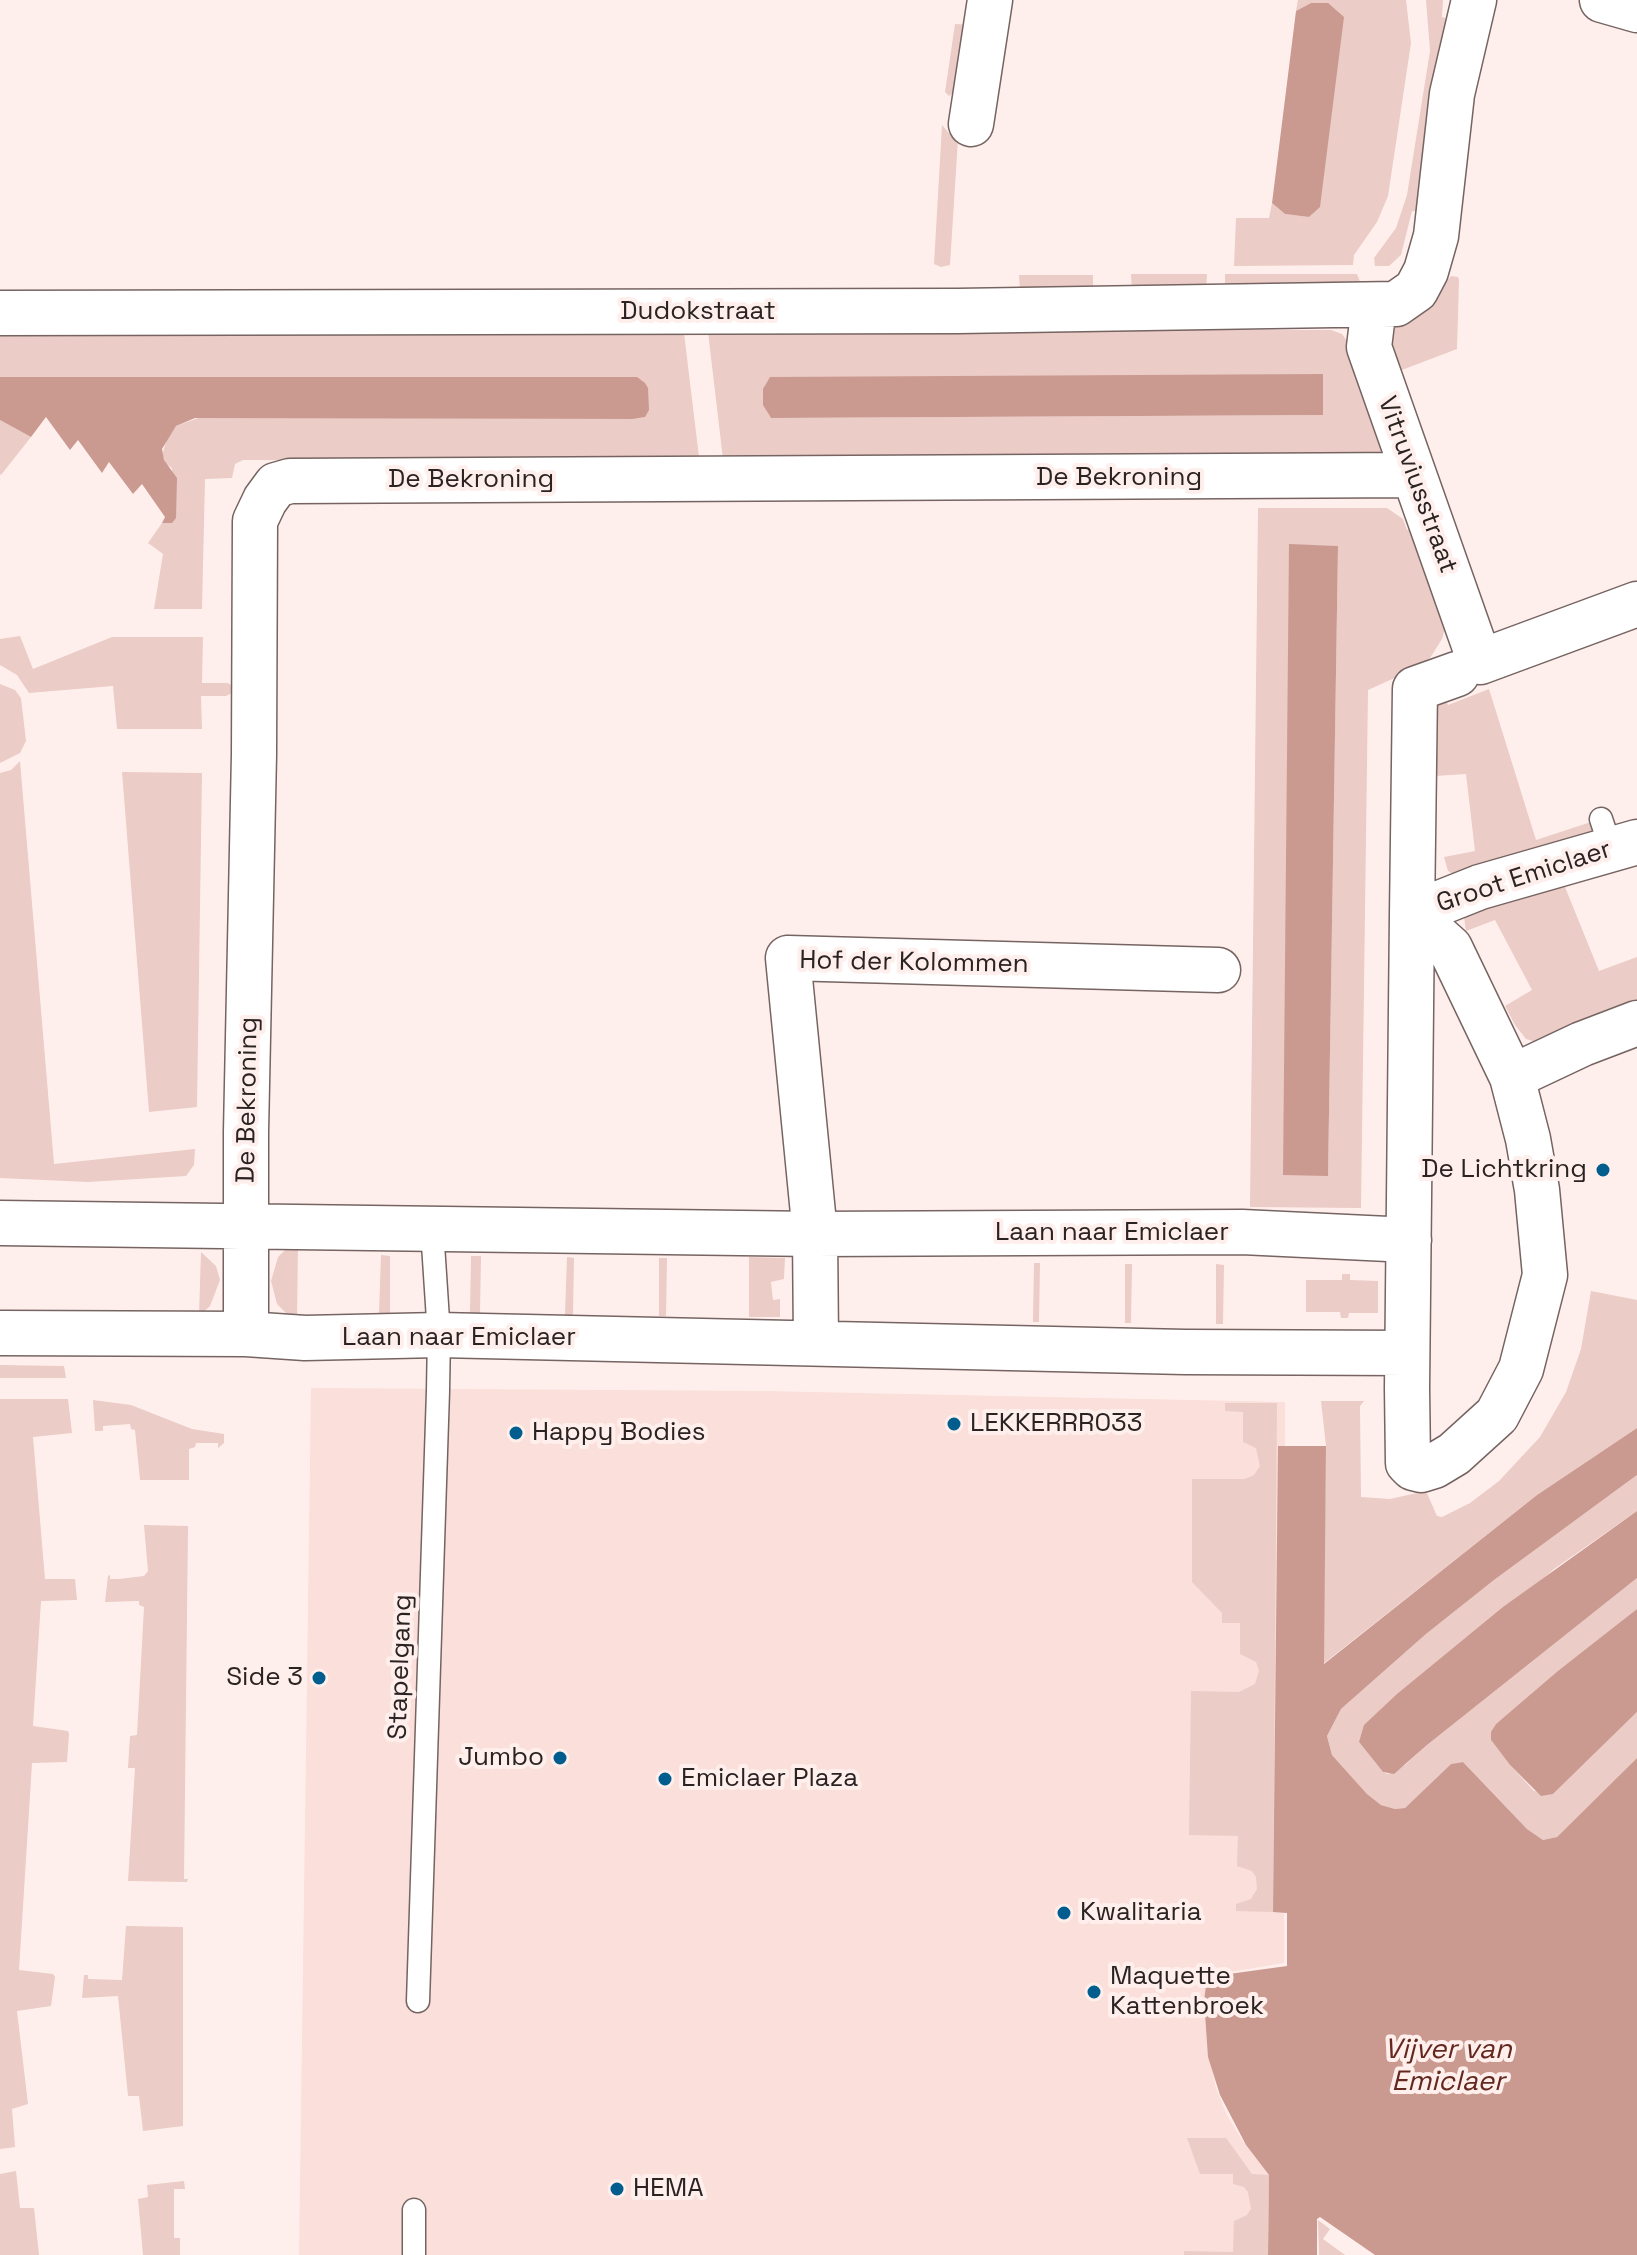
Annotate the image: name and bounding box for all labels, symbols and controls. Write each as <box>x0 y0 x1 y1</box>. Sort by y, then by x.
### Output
street label: Dudokstraat <box>620 296 776 328</box>
street label: Vitruviusstraat <box>1371 392 1463 578</box>
street label: De Bekroning <box>1036 462 1202 494</box>
street label: De Bekroning <box>388 464 554 496</box>
street label: Groot Emiclaer <box>1433 834 1615 920</box>
street label: Hof der Kolommen <box>799 945 1029 981</box>
street label: De Bekroning <box>231 1017 265 1183</box>
place label: De Lichtkring <box>1421 1154 1587 1186</box>
marker: De Lichtkring <box>1594 1161 1612 1179</box>
street label: Laan naar Emiclaer <box>995 1217 1229 1249</box>
street label: Laan naar Emiclaer <box>342 1322 576 1354</box>
place label: LEKKERRR033 <box>970 1408 1142 1440</box>
marker: LEKKERRR033 <box>945 1415 963 1433</box>
place label: Happy Bodies <box>532 1417 706 1449</box>
marker: Happy Bodies <box>507 1424 525 1442</box>
street label: Stapelgang <box>383 1594 419 1740</box>
place label: Side 3 <box>226 1662 303 1694</box>
marker: Side 3 <box>310 1669 328 1687</box>
place label: Jumbo <box>458 1742 544 1774</box>
marker: Jumbo <box>551 1749 569 1767</box>
place label: Emiclaer Plaza <box>681 1763 858 1795</box>
marker: Emiclaer Plaza <box>656 1770 674 1788</box>
place label: Kwalitaria <box>1080 1897 1202 1929</box>
marker: Kwalitaria <box>1055 1904 1073 1922</box>
place label: Maquette Kattenbroek <box>1110 1961 1264 2022</box>
marker: Maquette Kattenbroek <box>1085 1983 1103 2001</box>
water label: Vijver van Emiclaer <box>1384 2033 1512 2099</box>
place label: HEMA <box>633 2173 704 2205</box>
marker: HEMA <box>608 2180 626 2198</box>

